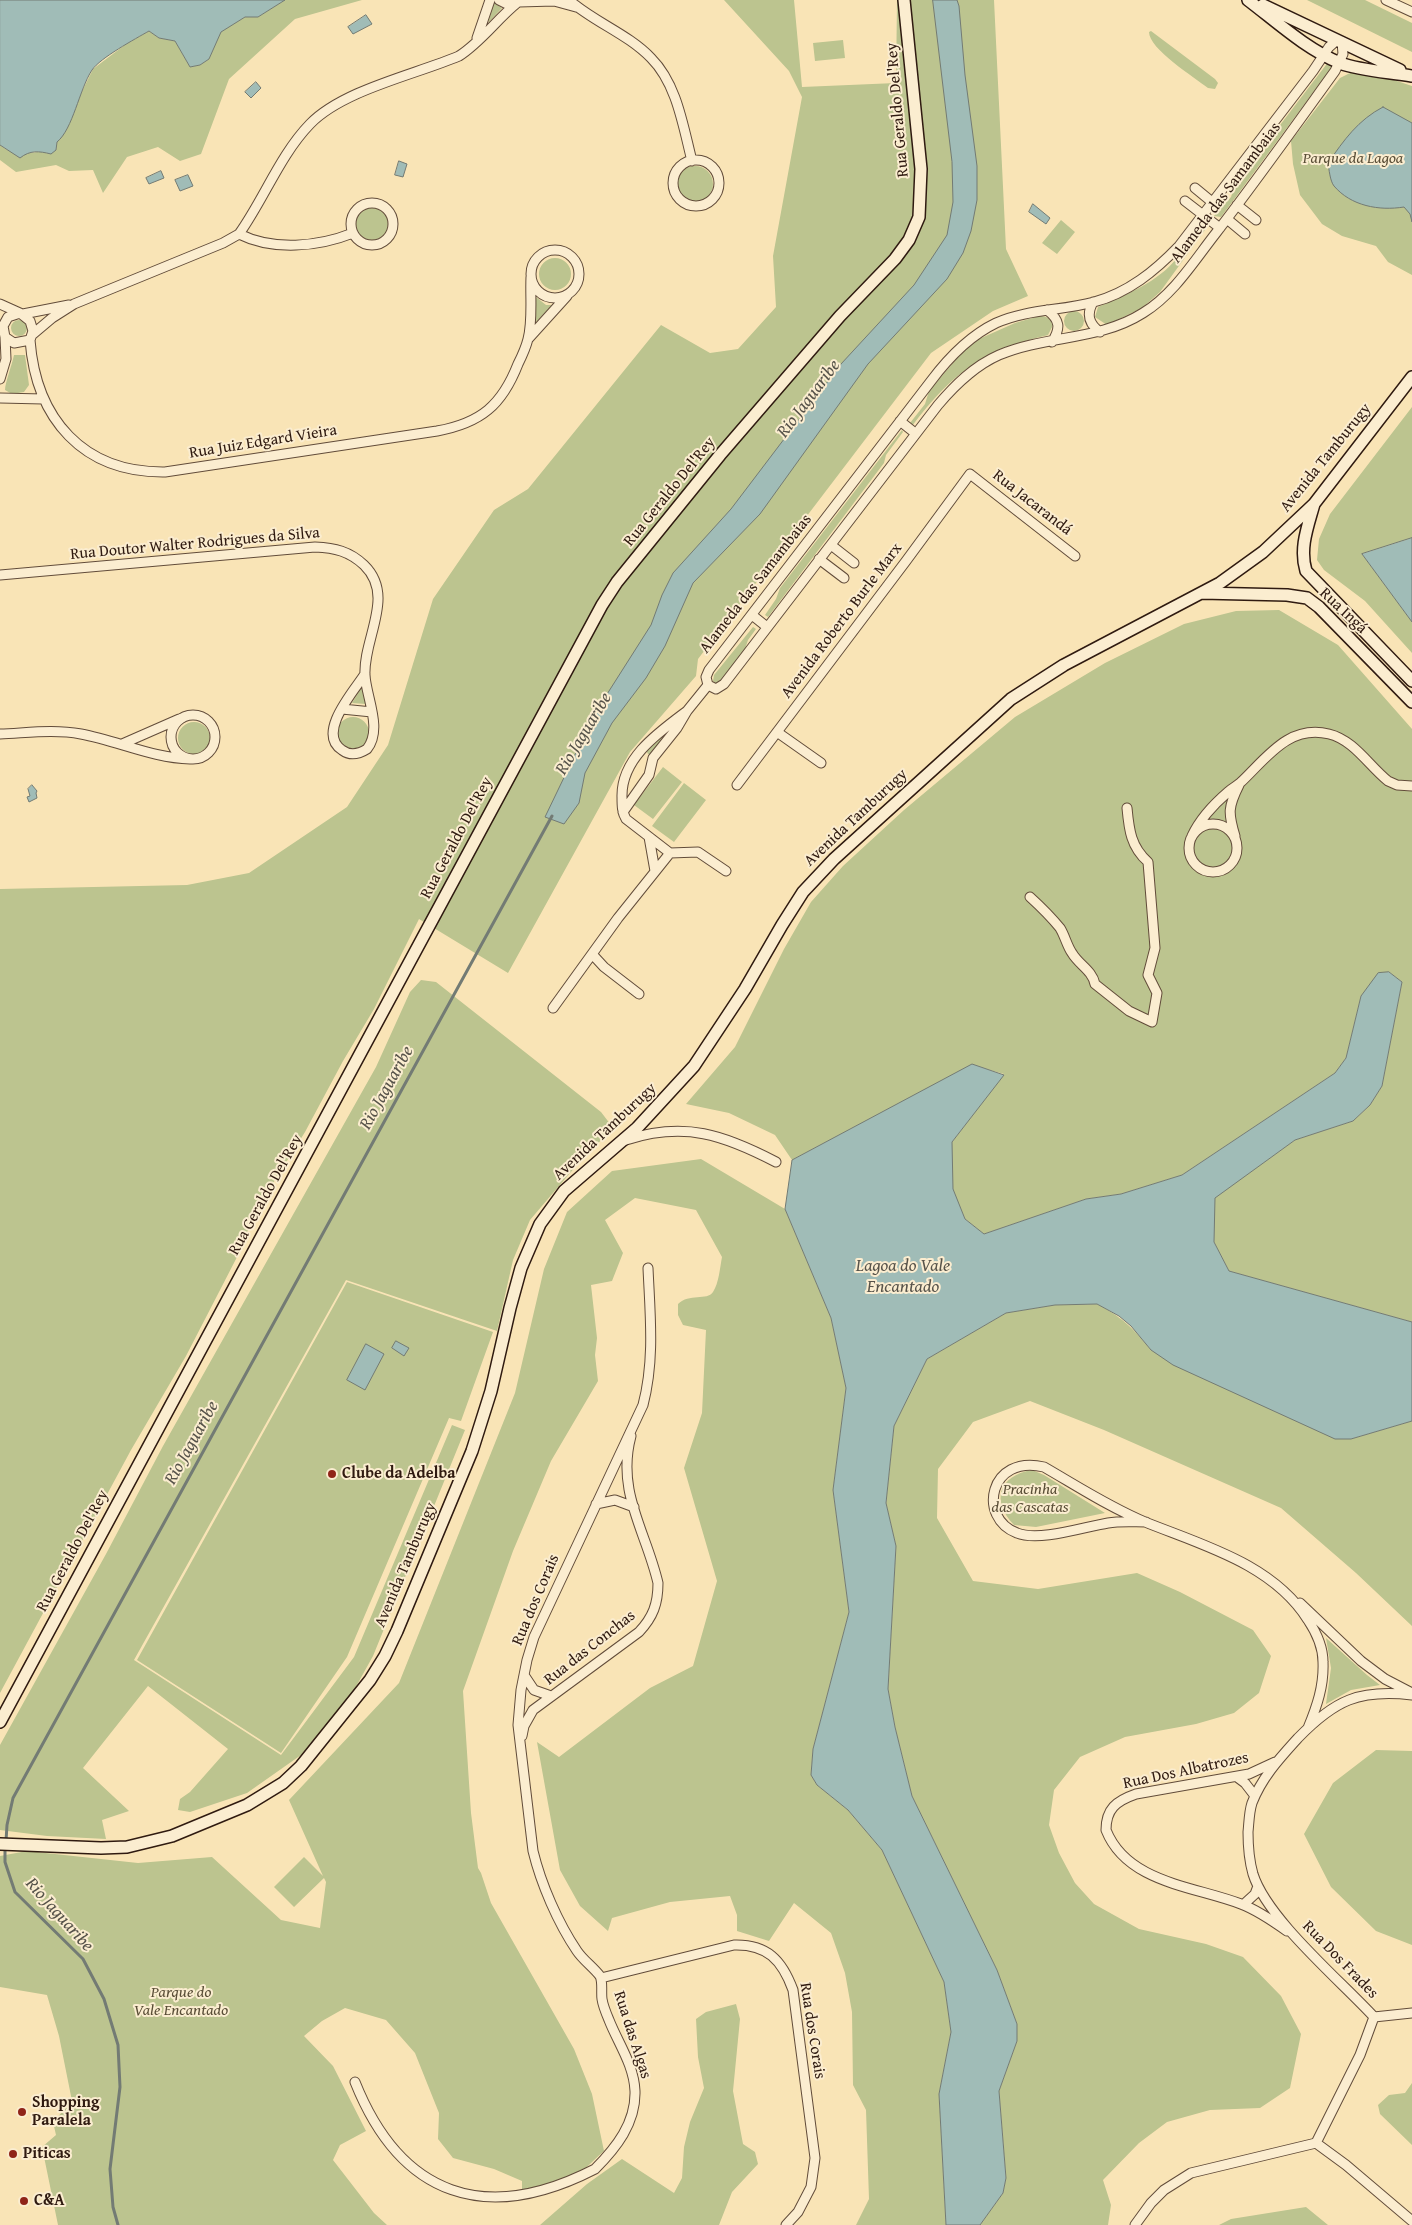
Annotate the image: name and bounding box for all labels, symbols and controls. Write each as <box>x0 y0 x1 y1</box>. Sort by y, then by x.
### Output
street label: Rua Geraldo Del'Rey <box>883 42 913 178</box>
street label: Alameda das Samambaias <box>1167 119 1285 267</box>
park label: Parque da Lagoa <box>1303 149 1403 169</box>
water label: Rio Jaguaribe <box>773 356 845 442</box>
street label: Avenida Tamburugy <box>1276 400 1376 516</box>
street label: Rua Juiz Edgard Vieira <box>188 421 338 463</box>
street label: Rua Geraldo Del'Rey <box>620 433 720 551</box>
street label: Rua Jacarandá <box>989 466 1075 540</box>
street label: Alameda das Samambaias <box>696 511 816 657</box>
street label: Rua Doutor Walter Rodrigues da Silva <box>69 524 321 564</box>
street label: Avenida Roberto Burle Marx <box>777 540 907 702</box>
street label: Rua Ingá <box>1315 584 1371 638</box>
water label: Rio Jaguaribe <box>551 689 617 779</box>
street label: Avenida Tamburugy <box>800 765 912 871</box>
street label: Rua Geraldo Del'Rey <box>417 774 497 902</box>
water label: Rio Jaguaribe <box>355 1043 419 1133</box>
street label: Avenida Tamburugy <box>549 1079 661 1185</box>
street label: Rua Geraldo Del'Rey <box>225 1131 307 1259</box>
water label: Lagoa do Vale Encantado <box>856 1255 950 1298</box>
water label: Rio Jaguaribe <box>160 1398 224 1488</box>
place label: Clube da Adelba <box>342 1464 455 1484</box>
marker: Clube da Adelba <box>326 1468 338 1480</box>
park label: Pracinha das Cascatas <box>992 1480 1068 1518</box>
street label: Rua Geraldo Del'Rey <box>33 1487 113 1615</box>
street label: Avenida Tamburugy <box>371 1499 441 1631</box>
street label: Rua dos Corais <box>508 1551 564 1649</box>
street label: Rua das Conchas <box>541 1606 639 1690</box>
street label: Rua Dos Albatrozes <box>1122 1748 1250 1794</box>
water label: Rio Jaguaribe <box>20 1874 98 1956</box>
street label: Rua Dos Frades <box>1298 1917 1382 2003</box>
street label: Rua dos Corais <box>795 1981 829 2081</box>
park label: Parque do Vale Encantado <box>134 1983 228 2021</box>
street label: Rua das Algas <box>609 1989 655 2081</box>
place label: Shopping Paralela <box>32 2093 99 2131</box>
marker: Shopping Paralela <box>16 2106 28 2118</box>
place label: Piticas <box>23 2144 71 2164</box>
marker: Piticas <box>7 2148 19 2160</box>
place label: C&A <box>34 2191 64 2211</box>
marker: C&A <box>18 2195 30 2207</box>

